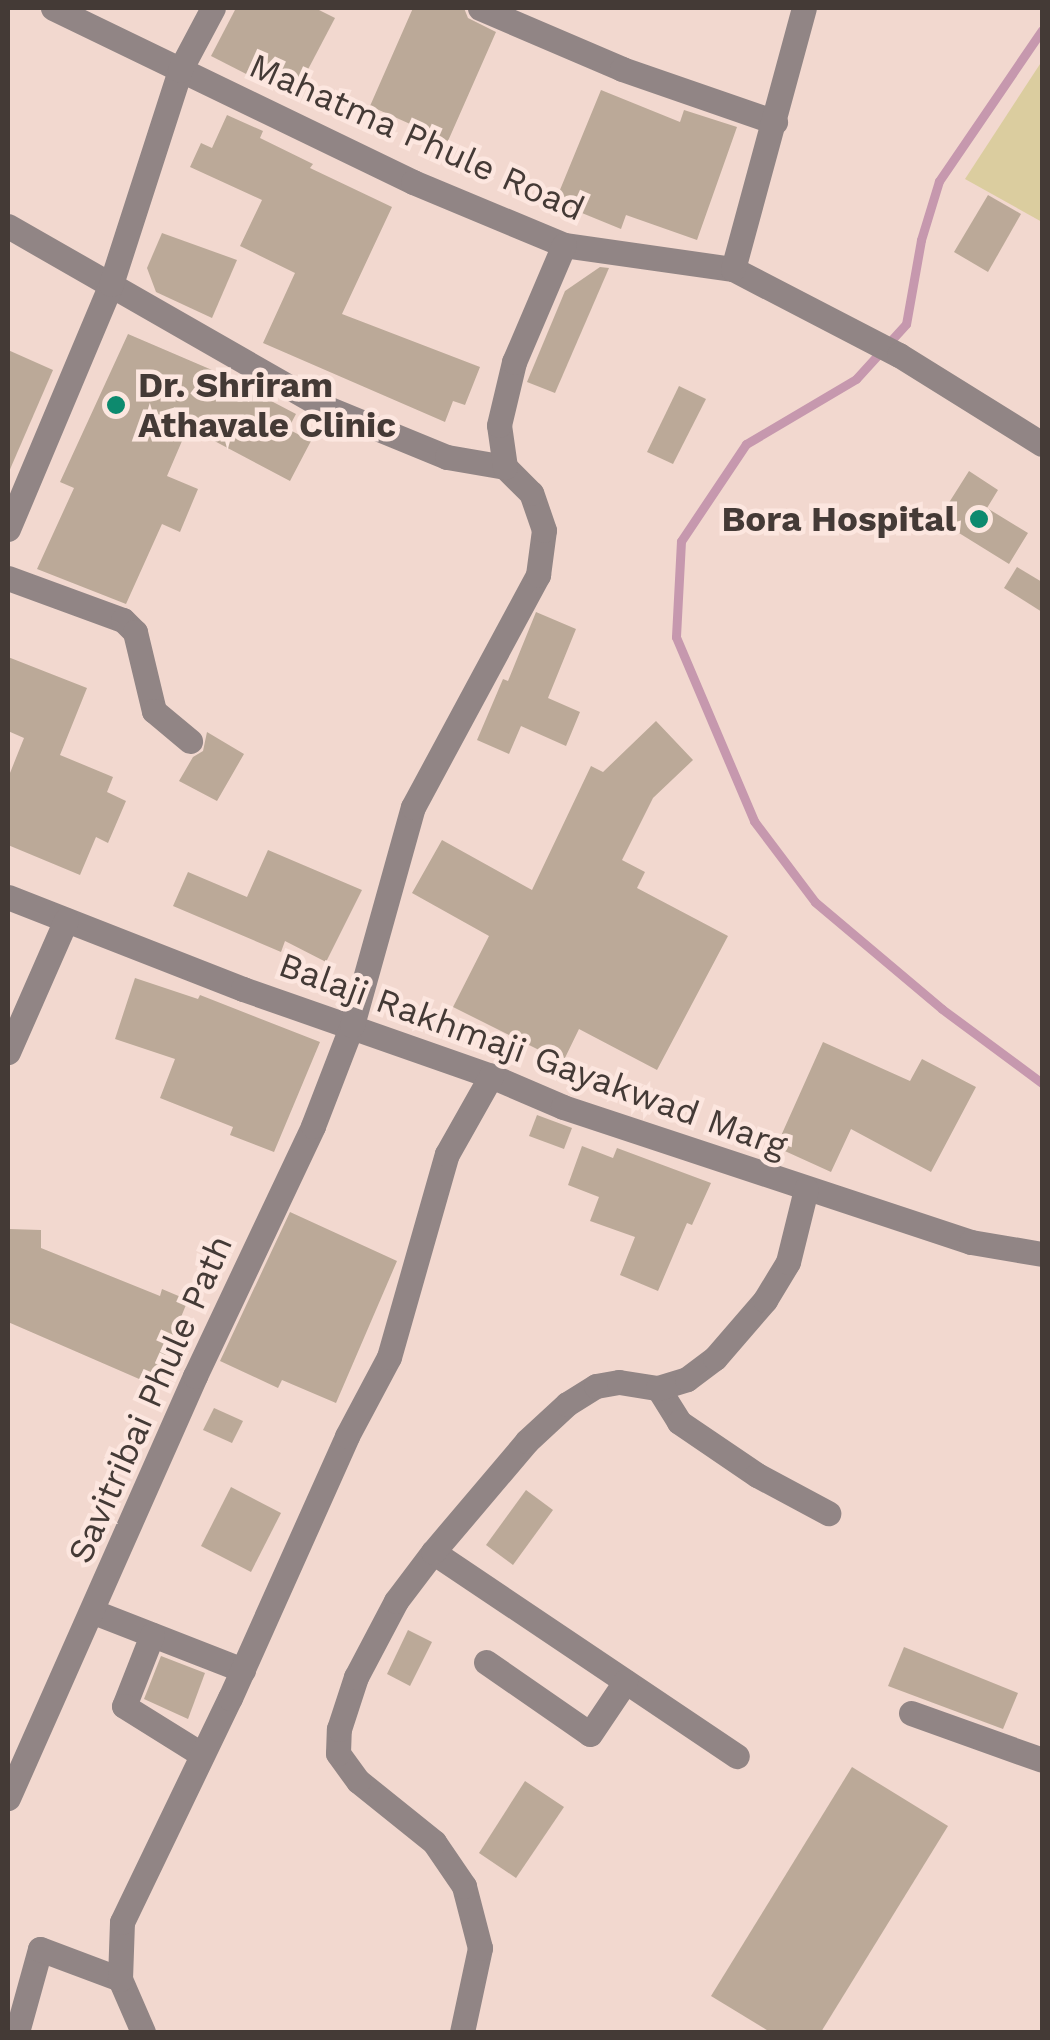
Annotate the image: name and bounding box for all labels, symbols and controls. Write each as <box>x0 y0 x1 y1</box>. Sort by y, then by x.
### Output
street label: Mahatma Phule Road <box>243 44 591 230</box>
place label: Dr. Shriram Athavale Clinic <box>138 364 396 446</box>
marker: Dr. Shriram Athavale Clinic <box>103 392 129 418</box>
place label: Bora Hospital <box>721 498 956 540</box>
marker: Bora Hospital <box>966 506 992 532</box>
street label: Balaji Rakhmaji Gayakwad Marg <box>273 943 793 1167</box>
street label: Savitribai Phule Path <box>59 1229 241 1569</box>

